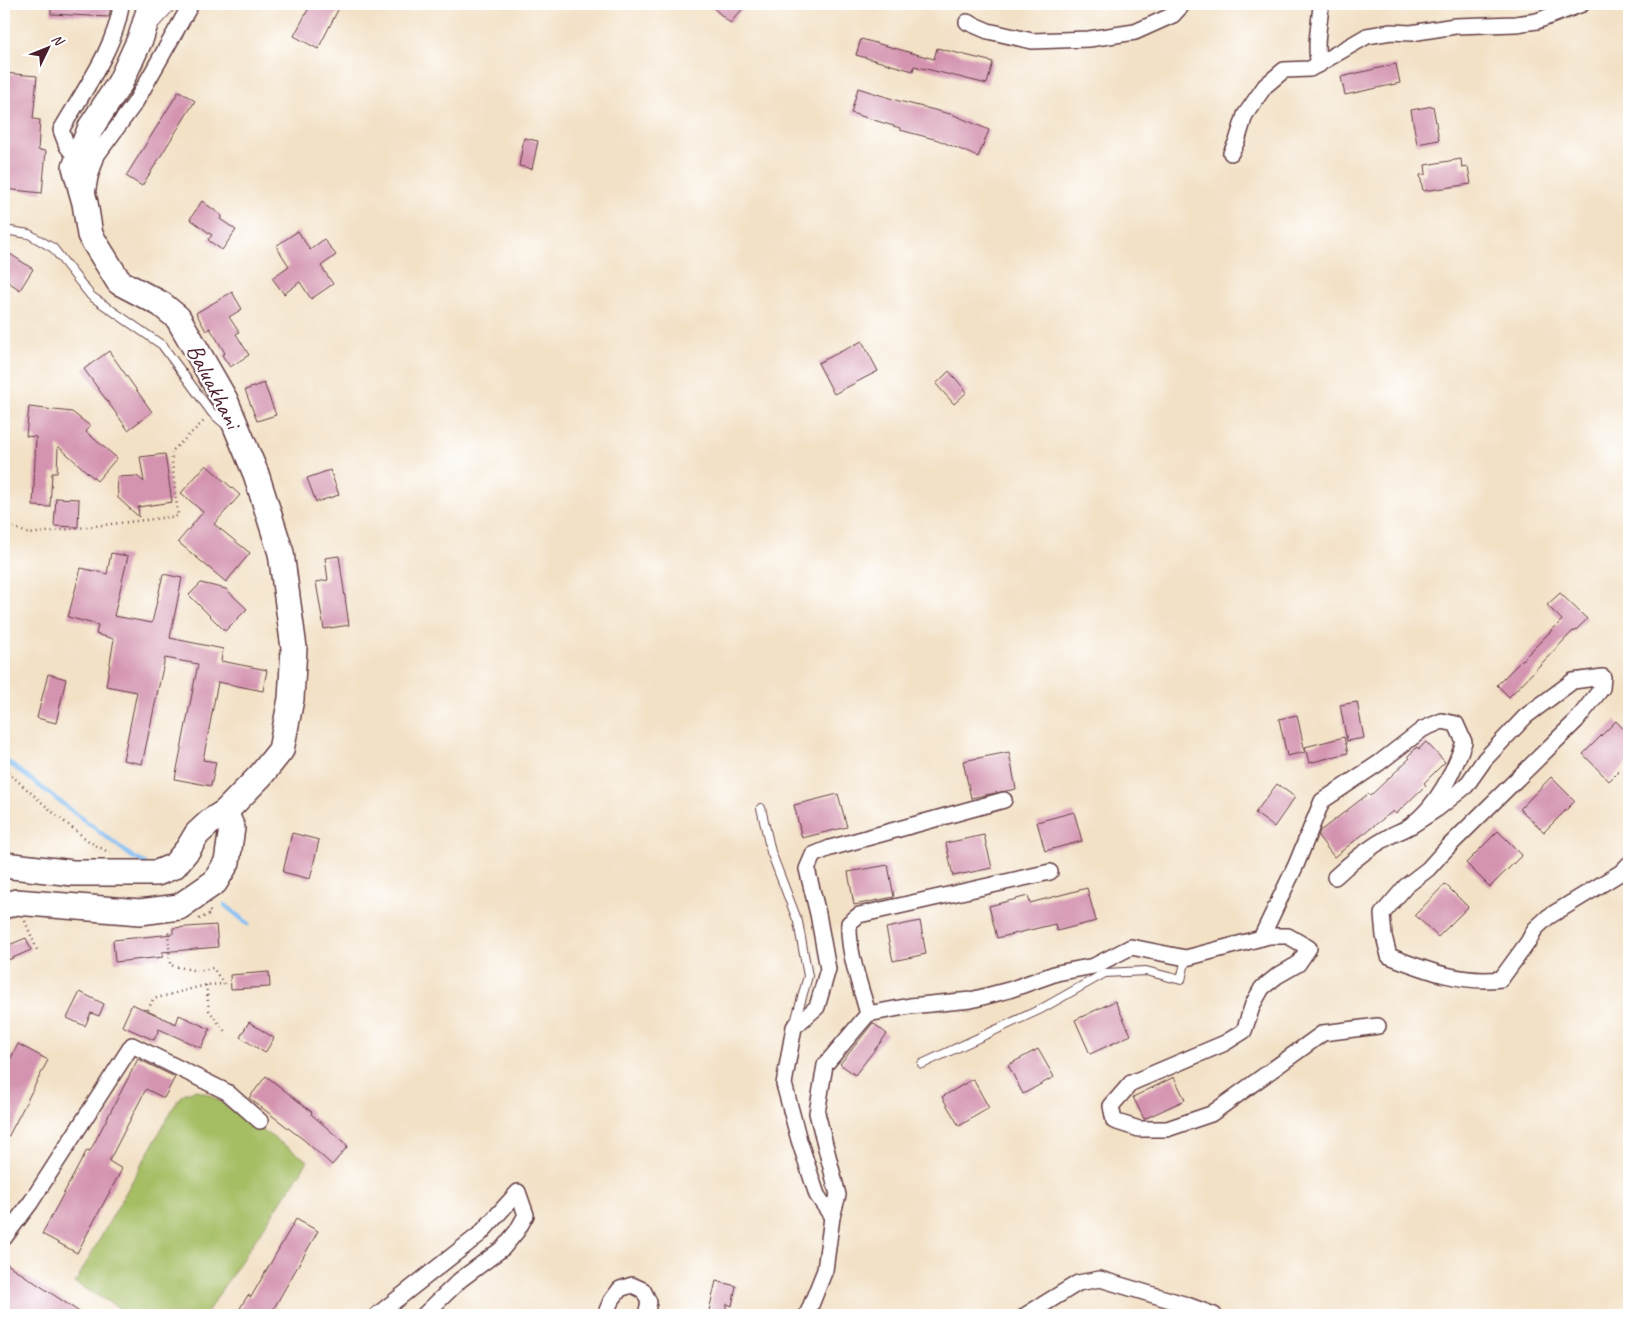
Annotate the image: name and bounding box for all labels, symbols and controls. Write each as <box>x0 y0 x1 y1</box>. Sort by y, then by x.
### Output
north arrow <box>22 22 72 72</box>
text: N <box>48 31 68 50</box>
street label: Baluakhani <box>180 339 249 436</box>

